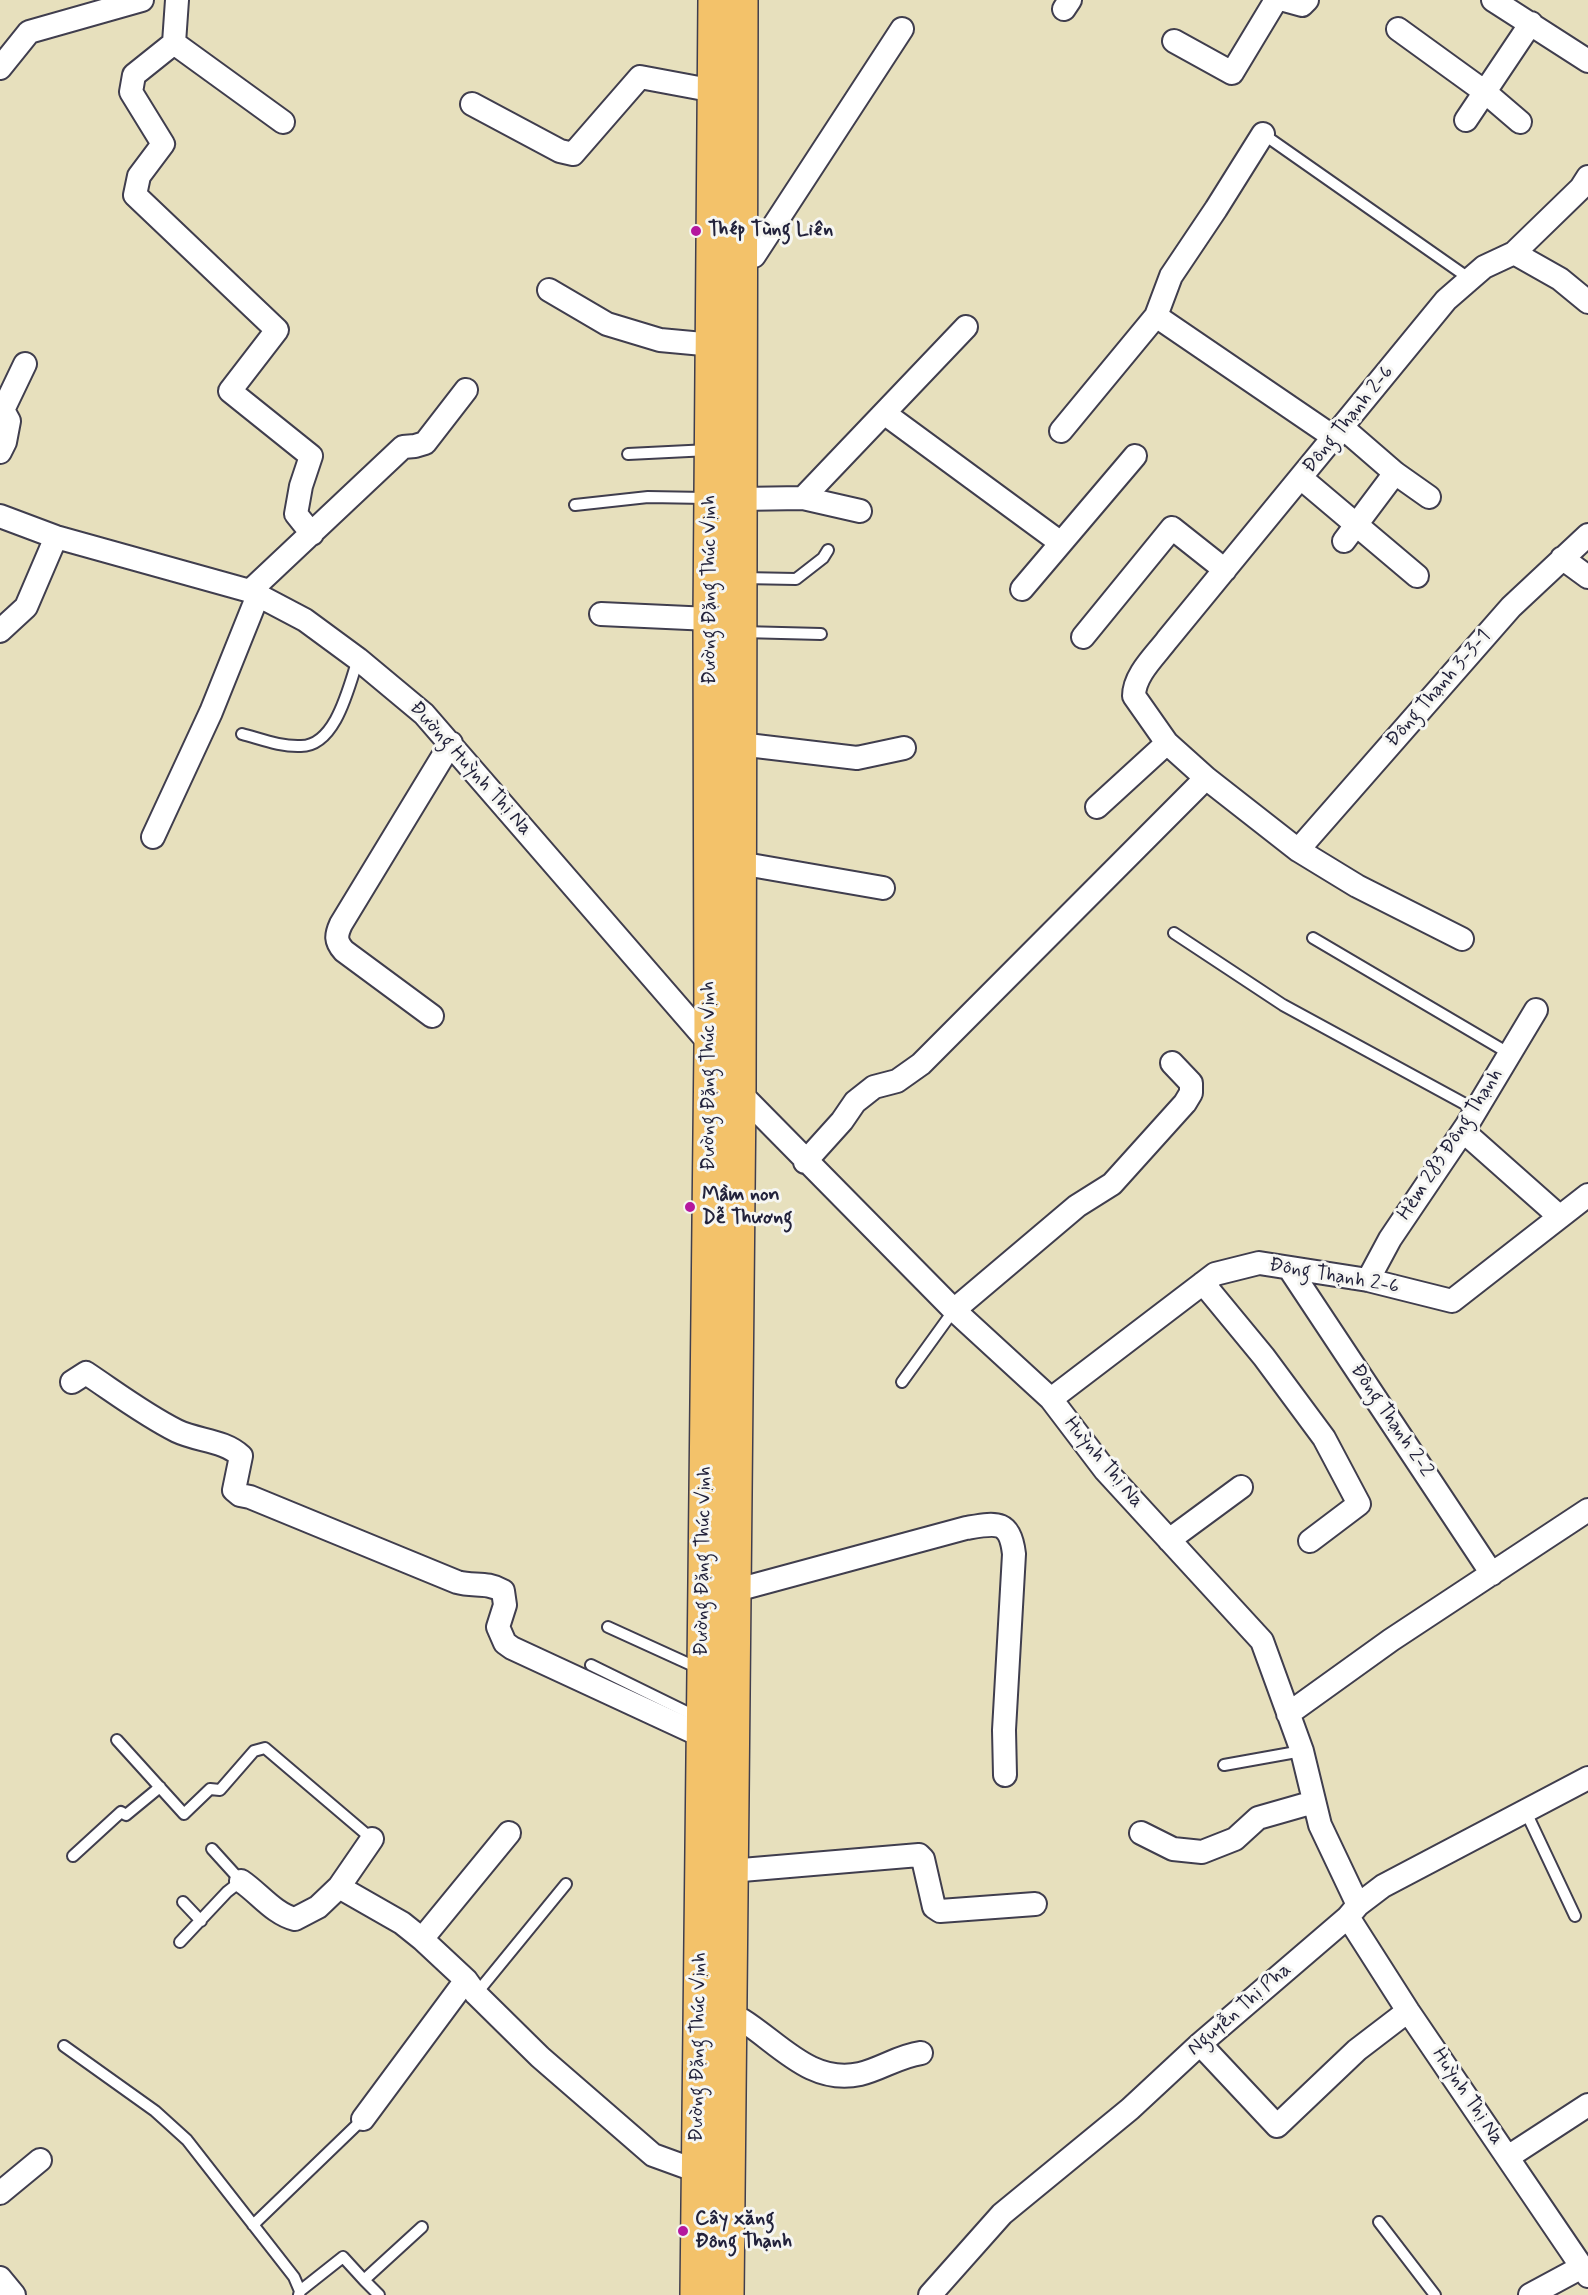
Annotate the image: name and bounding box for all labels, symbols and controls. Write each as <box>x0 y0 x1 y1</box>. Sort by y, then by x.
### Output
place label: Thép Tùng Liên <box>708 219 833 243</box>
marker: Thép Tùng Liên <box>689 224 703 238</box>
street label: Đông Thạnh 2-6 <box>1298 361 1400 479</box>
street label: Đường Đặng Thúc Vịnh <box>699 495 723 685</box>
street label: Đông Thạnh 3-3-1 <box>1382 625 1496 753</box>
street label: Đường Huỳnh Thị Na <box>403 697 537 841</box>
street label: Đường Đặng Thúc Vịnh <box>698 981 722 1171</box>
street label: Hẻm 283 Đông Thạnh <box>1393 1065 1509 1225</box>
place label: Mầm non Dễ Thương <box>702 1184 793 1231</box>
marker: Mầm non Dễ Thương <box>683 1200 697 1214</box>
street label: Đông Thạnh 2-6 <box>1267 1254 1401 1300</box>
street label: Đông Thạnh 2-2 <box>1344 1360 1438 1482</box>
street label: Huỳnh Thị Na <box>1058 1413 1148 1513</box>
street label: Đường Đặng Thúc Vịnh <box>690 1466 718 1656</box>
street label: Đường Đặng Thúc Vịnh <box>685 1952 713 2142</box>
street label: Nguyễn Thị Pha <box>1183 1958 1297 2062</box>
street label: Huỳnh Thị Na <box>1426 2044 1508 2150</box>
place label: Cây xăng Đông Thạnh <box>695 2208 792 2255</box>
marker: Cây xăng Đông Thạnh <box>676 2224 690 2238</box>

